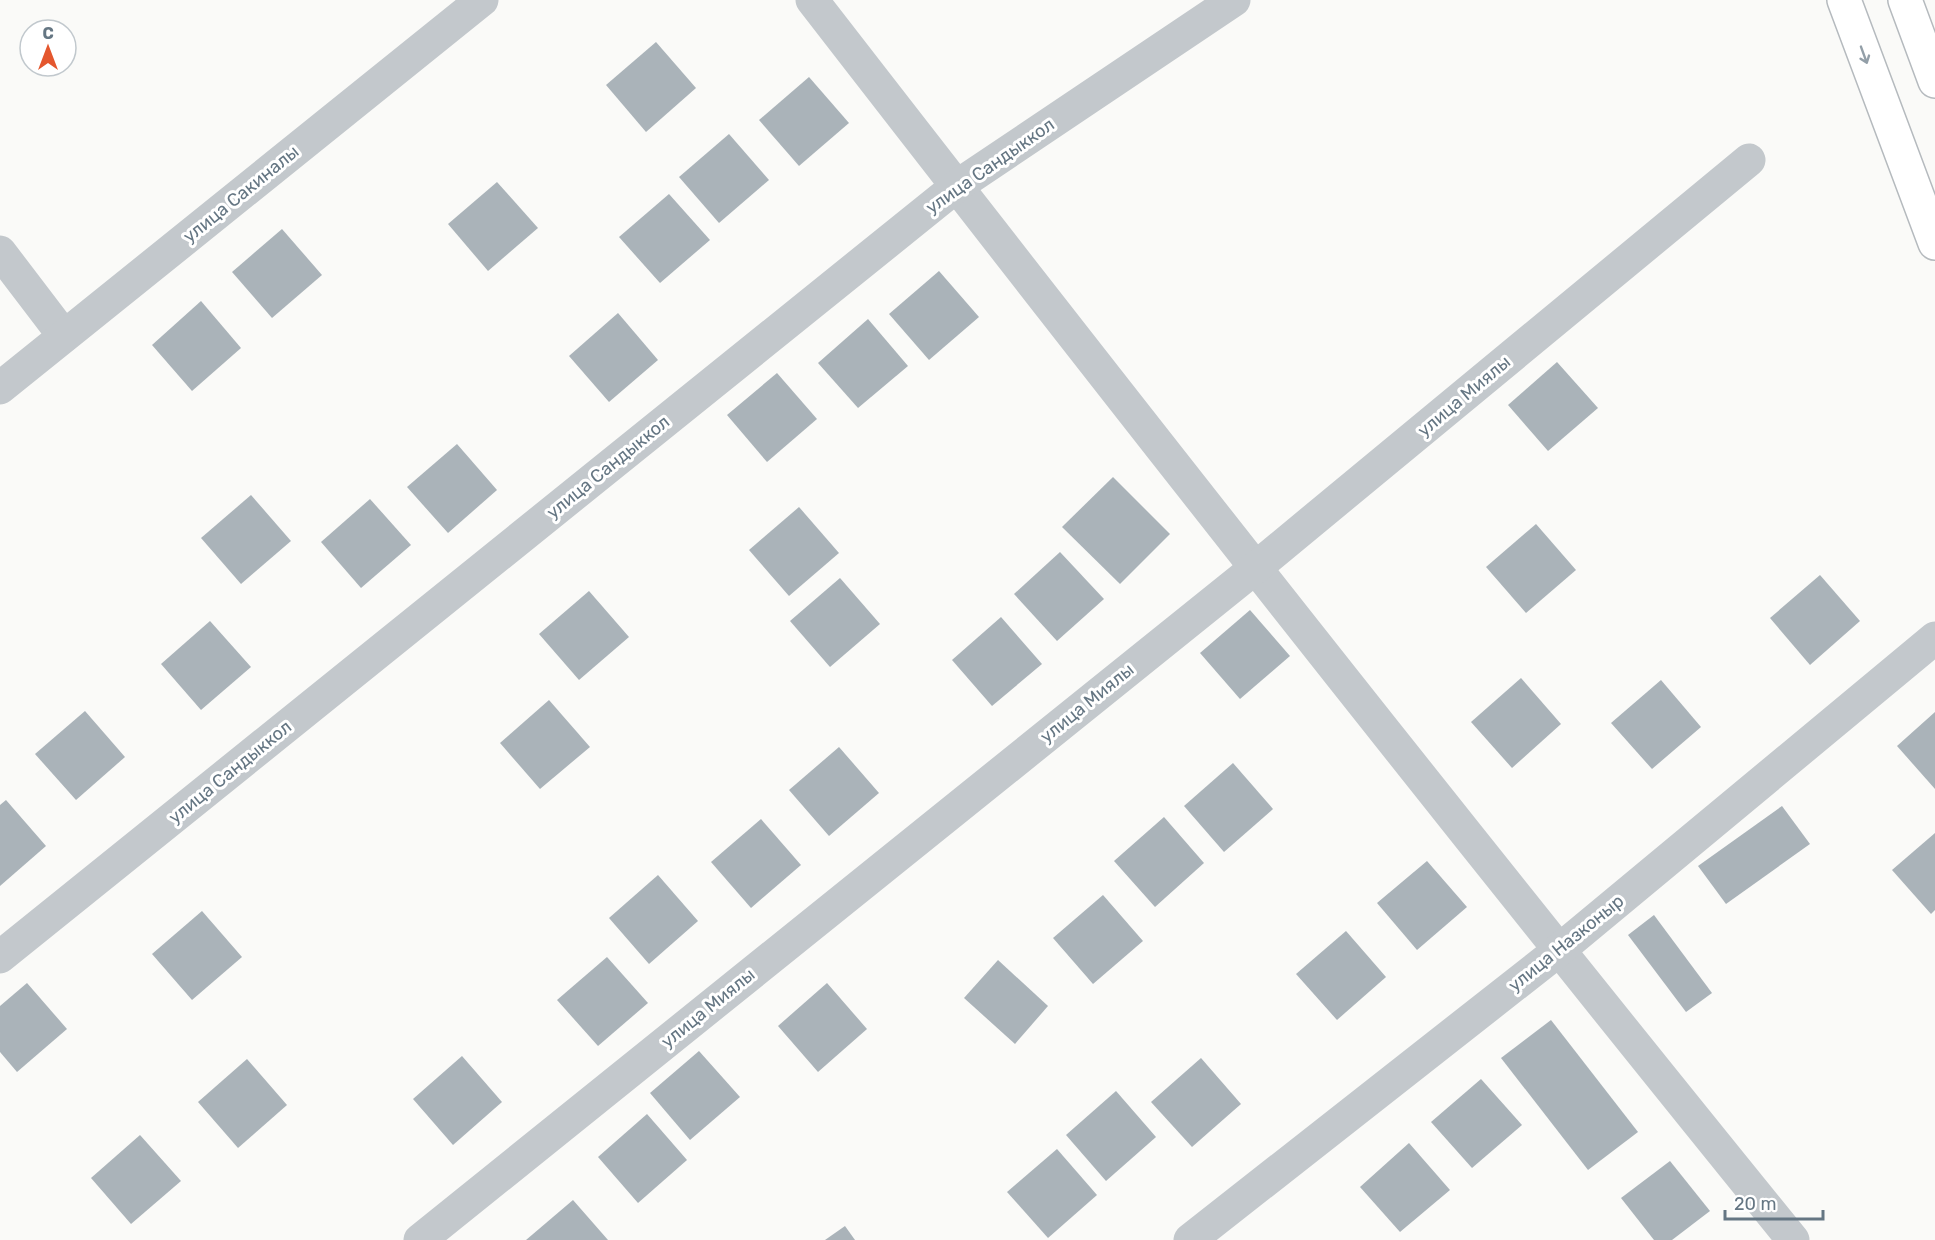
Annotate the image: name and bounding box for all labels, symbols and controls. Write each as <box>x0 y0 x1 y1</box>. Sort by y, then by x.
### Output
north arrow <box>18 18 78 78</box>
text: С <box>42 24 54 43</box>
one-way arrow <box>1859 45 1870 64</box>
street label: улица Сандыккол <box>921 113 1059 219</box>
street label: улица Сакиналы <box>179 141 303 247</box>
street label: улица Миялы <box>1413 351 1515 441</box>
street label: улица Сандыккол <box>542 411 674 523</box>
street label: улица Миялы <box>1036 658 1138 748</box>
street label: улица Сандыккол <box>164 716 296 828</box>
street label: улица Назконыр <box>1504 890 1628 996</box>
street label: улица Миялы <box>657 963 759 1053</box>
scale bar <box>1725 1183 1822 1221</box>
text: 20 m <box>1734 1193 1776 1215</box>

